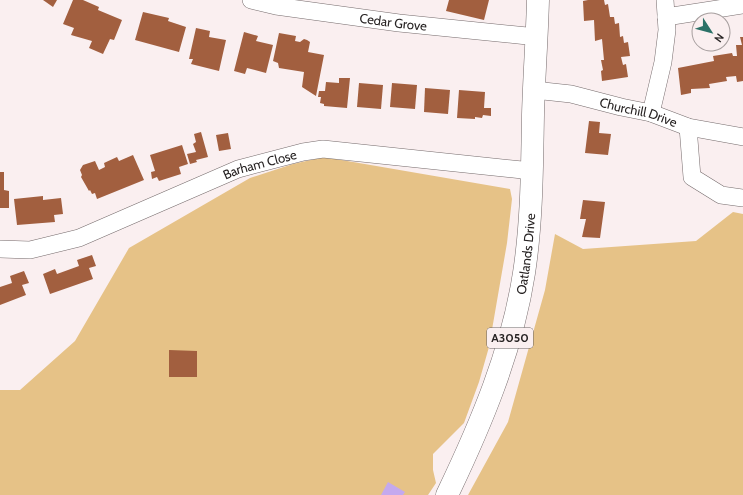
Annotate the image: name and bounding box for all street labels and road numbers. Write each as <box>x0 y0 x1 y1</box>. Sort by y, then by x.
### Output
street label: Cedar Grove <box>359 10 428 34</box>
street label: Churchill Drive <box>598 94 680 130</box>
street label: Barham Close <box>220 146 299 183</box>
street label: Oatlands Drive <box>512 212 538 296</box>
road number: A3050 <box>487 328 533 348</box>

